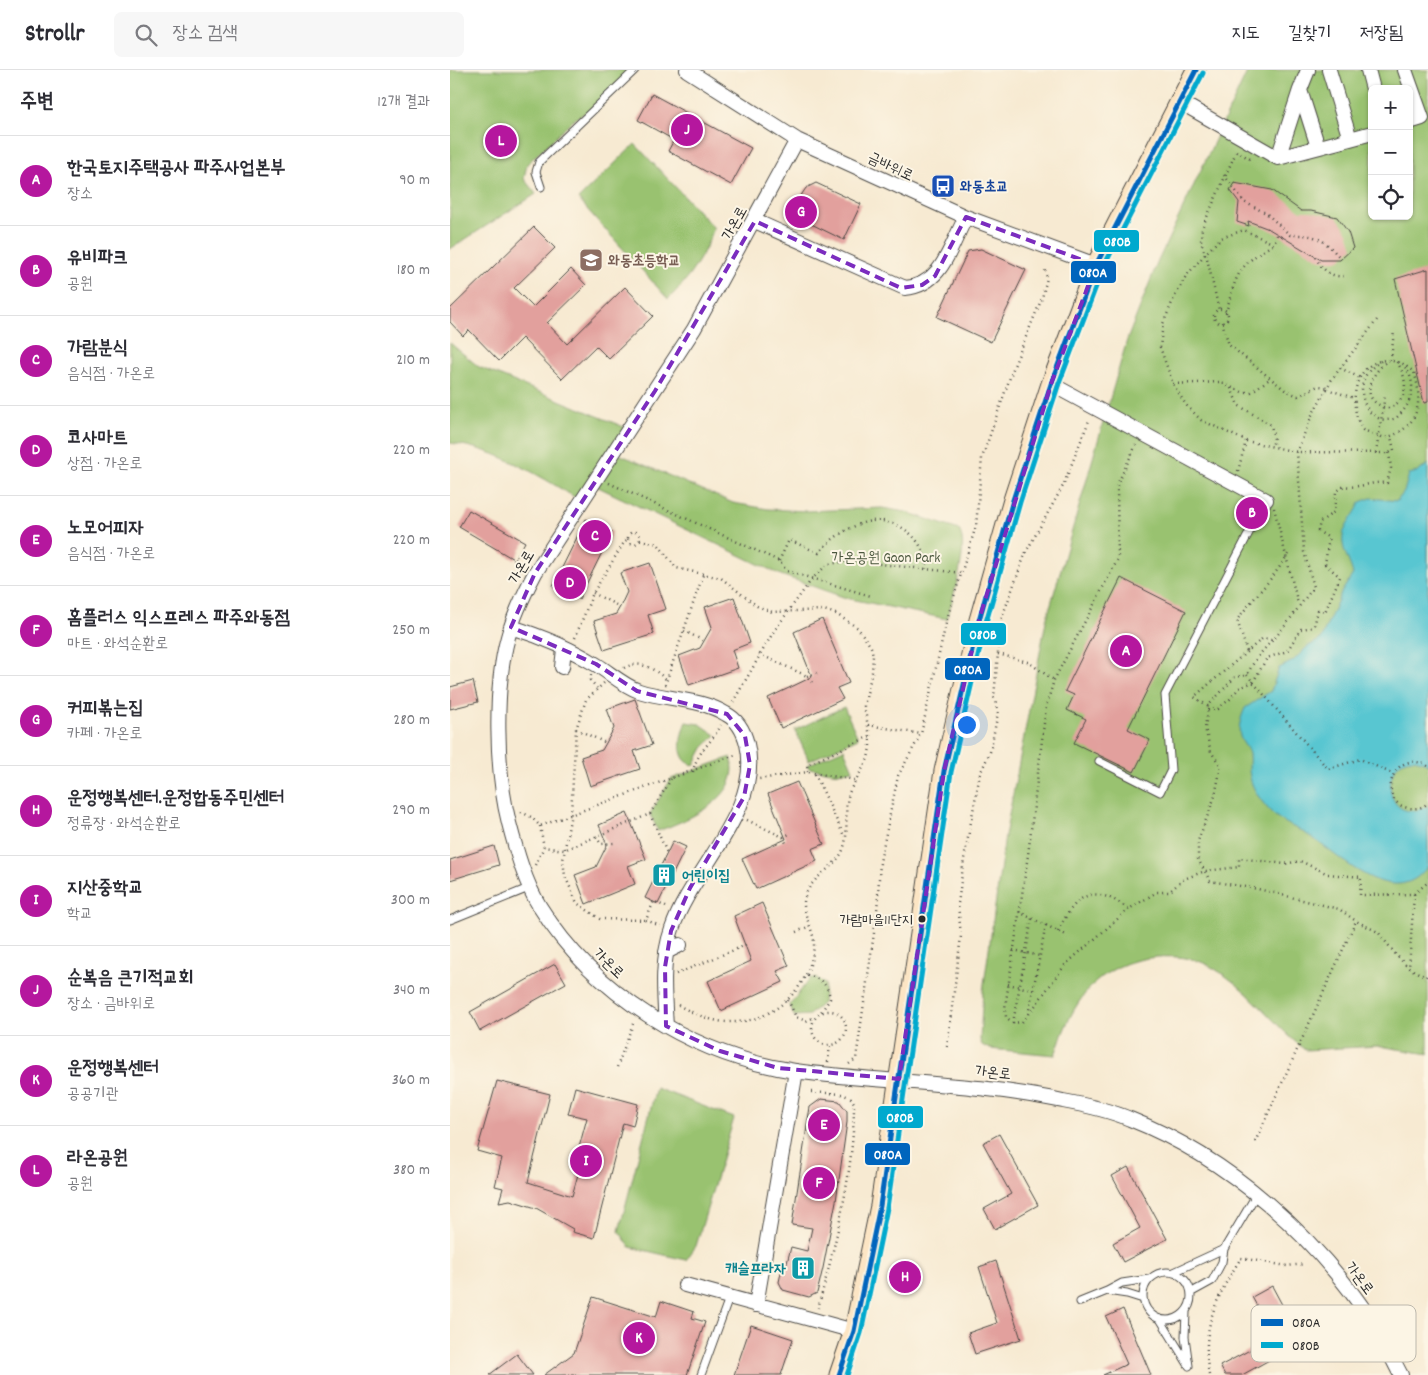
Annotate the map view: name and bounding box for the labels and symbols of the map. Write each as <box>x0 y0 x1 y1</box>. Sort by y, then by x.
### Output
pin: J <box>671 111 703 149</box>
pin: L <box>485 122 517 160</box>
street label: 금바위로 <box>864 148 917 188</box>
bus stop icon: 와동초교 <box>930 173 956 199</box>
place label: 와동초교 <box>959 177 1008 199</box>
pin: G <box>785 193 817 231</box>
street label: 가온로 <box>717 203 754 245</box>
line badge: 080B <box>1093 229 1140 253</box>
text: 080B <box>1103 233 1131 253</box>
school or university icon: 와동초등학교 <box>578 247 604 273</box>
place label: 와동초등학교 <box>607 251 680 273</box>
line badge: 080A <box>1070 260 1117 284</box>
text: 080A <box>1079 264 1108 284</box>
pin: B <box>1236 494 1268 532</box>
pin: C <box>579 517 611 555</box>
street label: 가온로 <box>504 547 541 589</box>
park label: 가온공원 Gaon Park <box>832 548 940 570</box>
pin: D <box>554 564 586 602</box>
line badge: 080B <box>960 622 1007 646</box>
text: 080B <box>969 626 997 646</box>
pin: A <box>1110 632 1142 670</box>
line badge: 080A <box>944 657 991 681</box>
text: 080A <box>954 661 983 681</box>
your location <box>954 712 980 738</box>
building icon: 어린이집 <box>651 862 677 888</box>
place label: 어린이집 <box>682 866 730 888</box>
place label: 가람마을11단지 <box>839 911 913 931</box>
marker: 가람마을11단지 <box>917 914 927 924</box>
street label: 가온로 <box>587 944 628 985</box>
street label: 가온로 <box>974 1061 1012 1087</box>
line badge: 080B <box>877 1105 924 1129</box>
pin: E <box>808 1106 840 1144</box>
text: 080B <box>886 1109 914 1129</box>
pin: I <box>570 1142 602 1180</box>
line badge: 080A <box>864 1142 911 1166</box>
text: 080A <box>874 1146 903 1166</box>
pin: F <box>803 1164 835 1202</box>
building icon: 캐슬프라자 <box>790 1255 816 1281</box>
pin: H <box>889 1258 921 1296</box>
street label: 가온로 <box>1339 1258 1378 1300</box>
place label: 캐슬프라자 <box>725 1259 786 1281</box>
legend <box>1251 1305 1416 1362</box>
text: 080A <box>1292 1314 1321 1334</box>
pin: K <box>623 1319 655 1357</box>
text: 080B <box>1292 1337 1320 1357</box>

